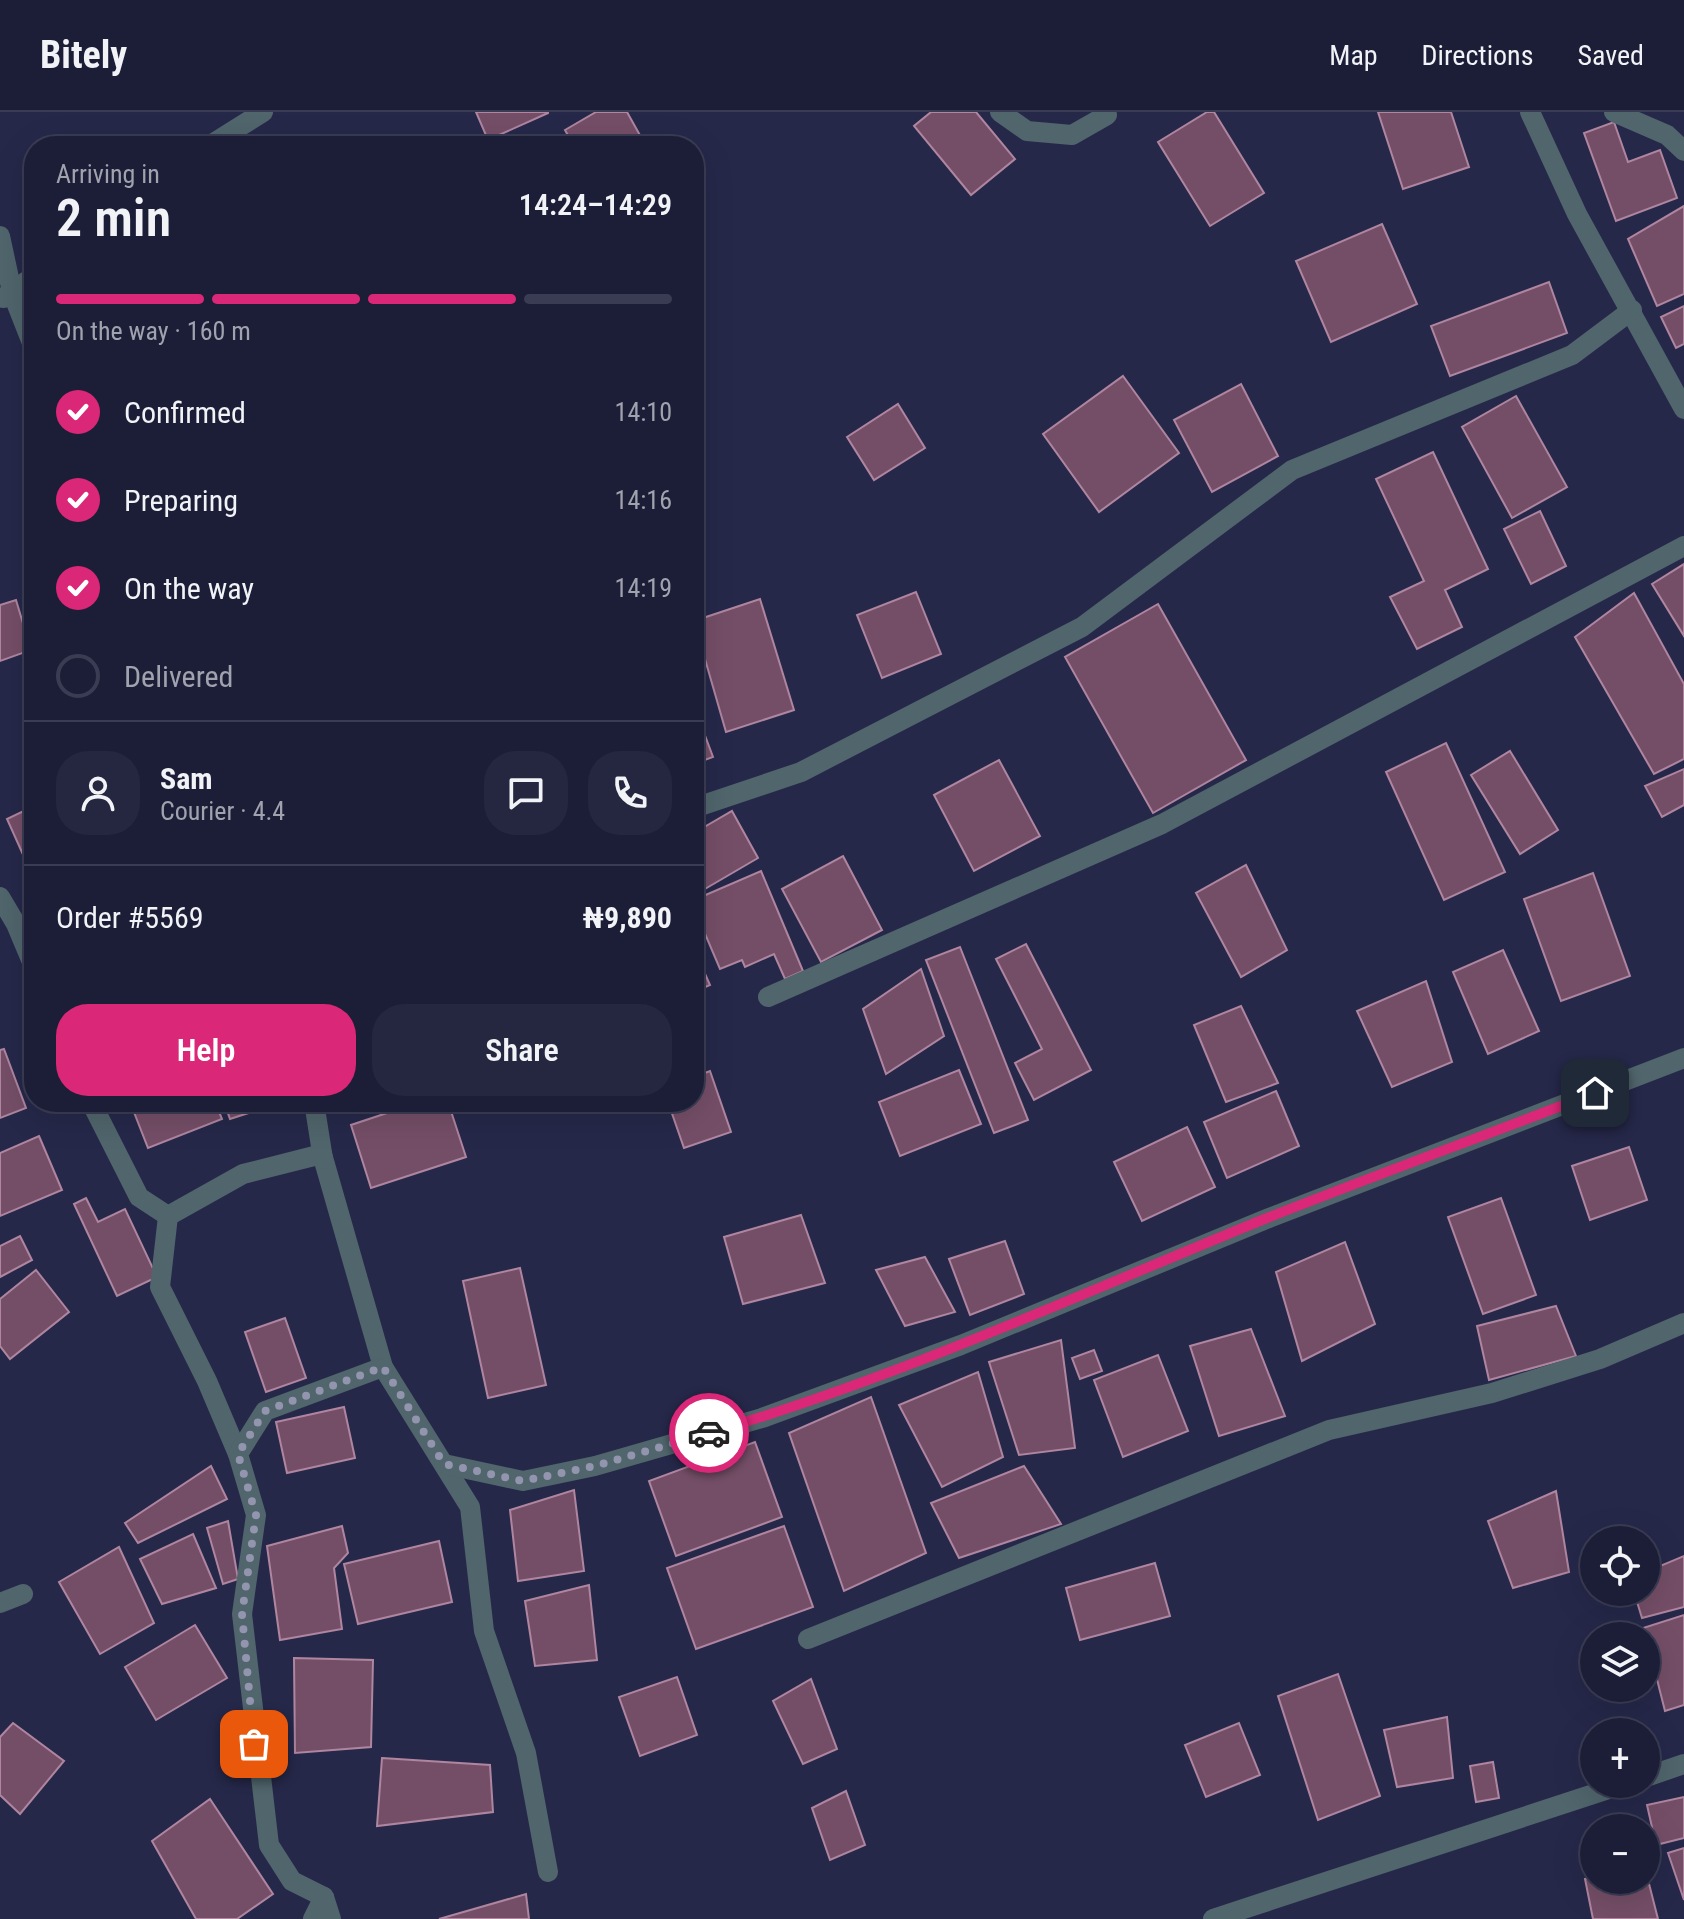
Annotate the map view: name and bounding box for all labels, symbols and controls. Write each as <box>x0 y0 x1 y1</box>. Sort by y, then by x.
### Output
text: Bitely <box>40 33 127 77</box>
text: Map <box>1329 39 1378 72</box>
text: Directions <box>1422 39 1533 72</box>
text: Saved <box>1577 39 1644 72</box>
text: Arriving in <box>56 159 160 189</box>
text: 14:24–14:29 <box>519 187 672 222</box>
text: 2 min <box>56 188 171 249</box>
text: On the way · 160 m <box>56 316 251 346</box>
icon: check <box>56 390 100 434</box>
text: Confirmed <box>124 395 246 430</box>
text: 14:10 <box>615 397 672 427</box>
icon: check <box>56 478 100 522</box>
text: Preparing <box>124 483 238 518</box>
text: 14:16 <box>615 485 672 515</box>
icon: check <box>56 566 100 610</box>
text: On the way <box>124 571 254 606</box>
text: 14:19 <box>615 573 672 603</box>
text: Delivered <box>124 659 233 694</box>
button: person <box>56 751 140 835</box>
button: chat <box>484 751 568 835</box>
button: phone <box>588 751 672 835</box>
text: Sam <box>160 761 213 796</box>
text: Courier · 4.4 <box>160 796 285 826</box>
text: Order #5569 <box>56 900 204 935</box>
text: ₦9,890 <box>583 900 672 935</box>
button: Help <box>56 1004 356 1096</box>
button: Share <box>372 1004 672 1096</box>
pin <box>1561 1059 1629 1127</box>
icon: home <box>1573 1071 1617 1115</box>
courier <box>669 1393 749 1473</box>
icon: car <box>687 1411 731 1455</box>
map controls <box>1580 1526 1660 1894</box>
button: locate <box>1580 1526 1660 1606</box>
button: layers <box>1580 1622 1660 1702</box>
pin <box>220 1710 288 1778</box>
button: + <box>1580 1718 1660 1798</box>
icon: bag <box>232 1722 276 1766</box>
button: − <box>1580 1814 1660 1894</box>

